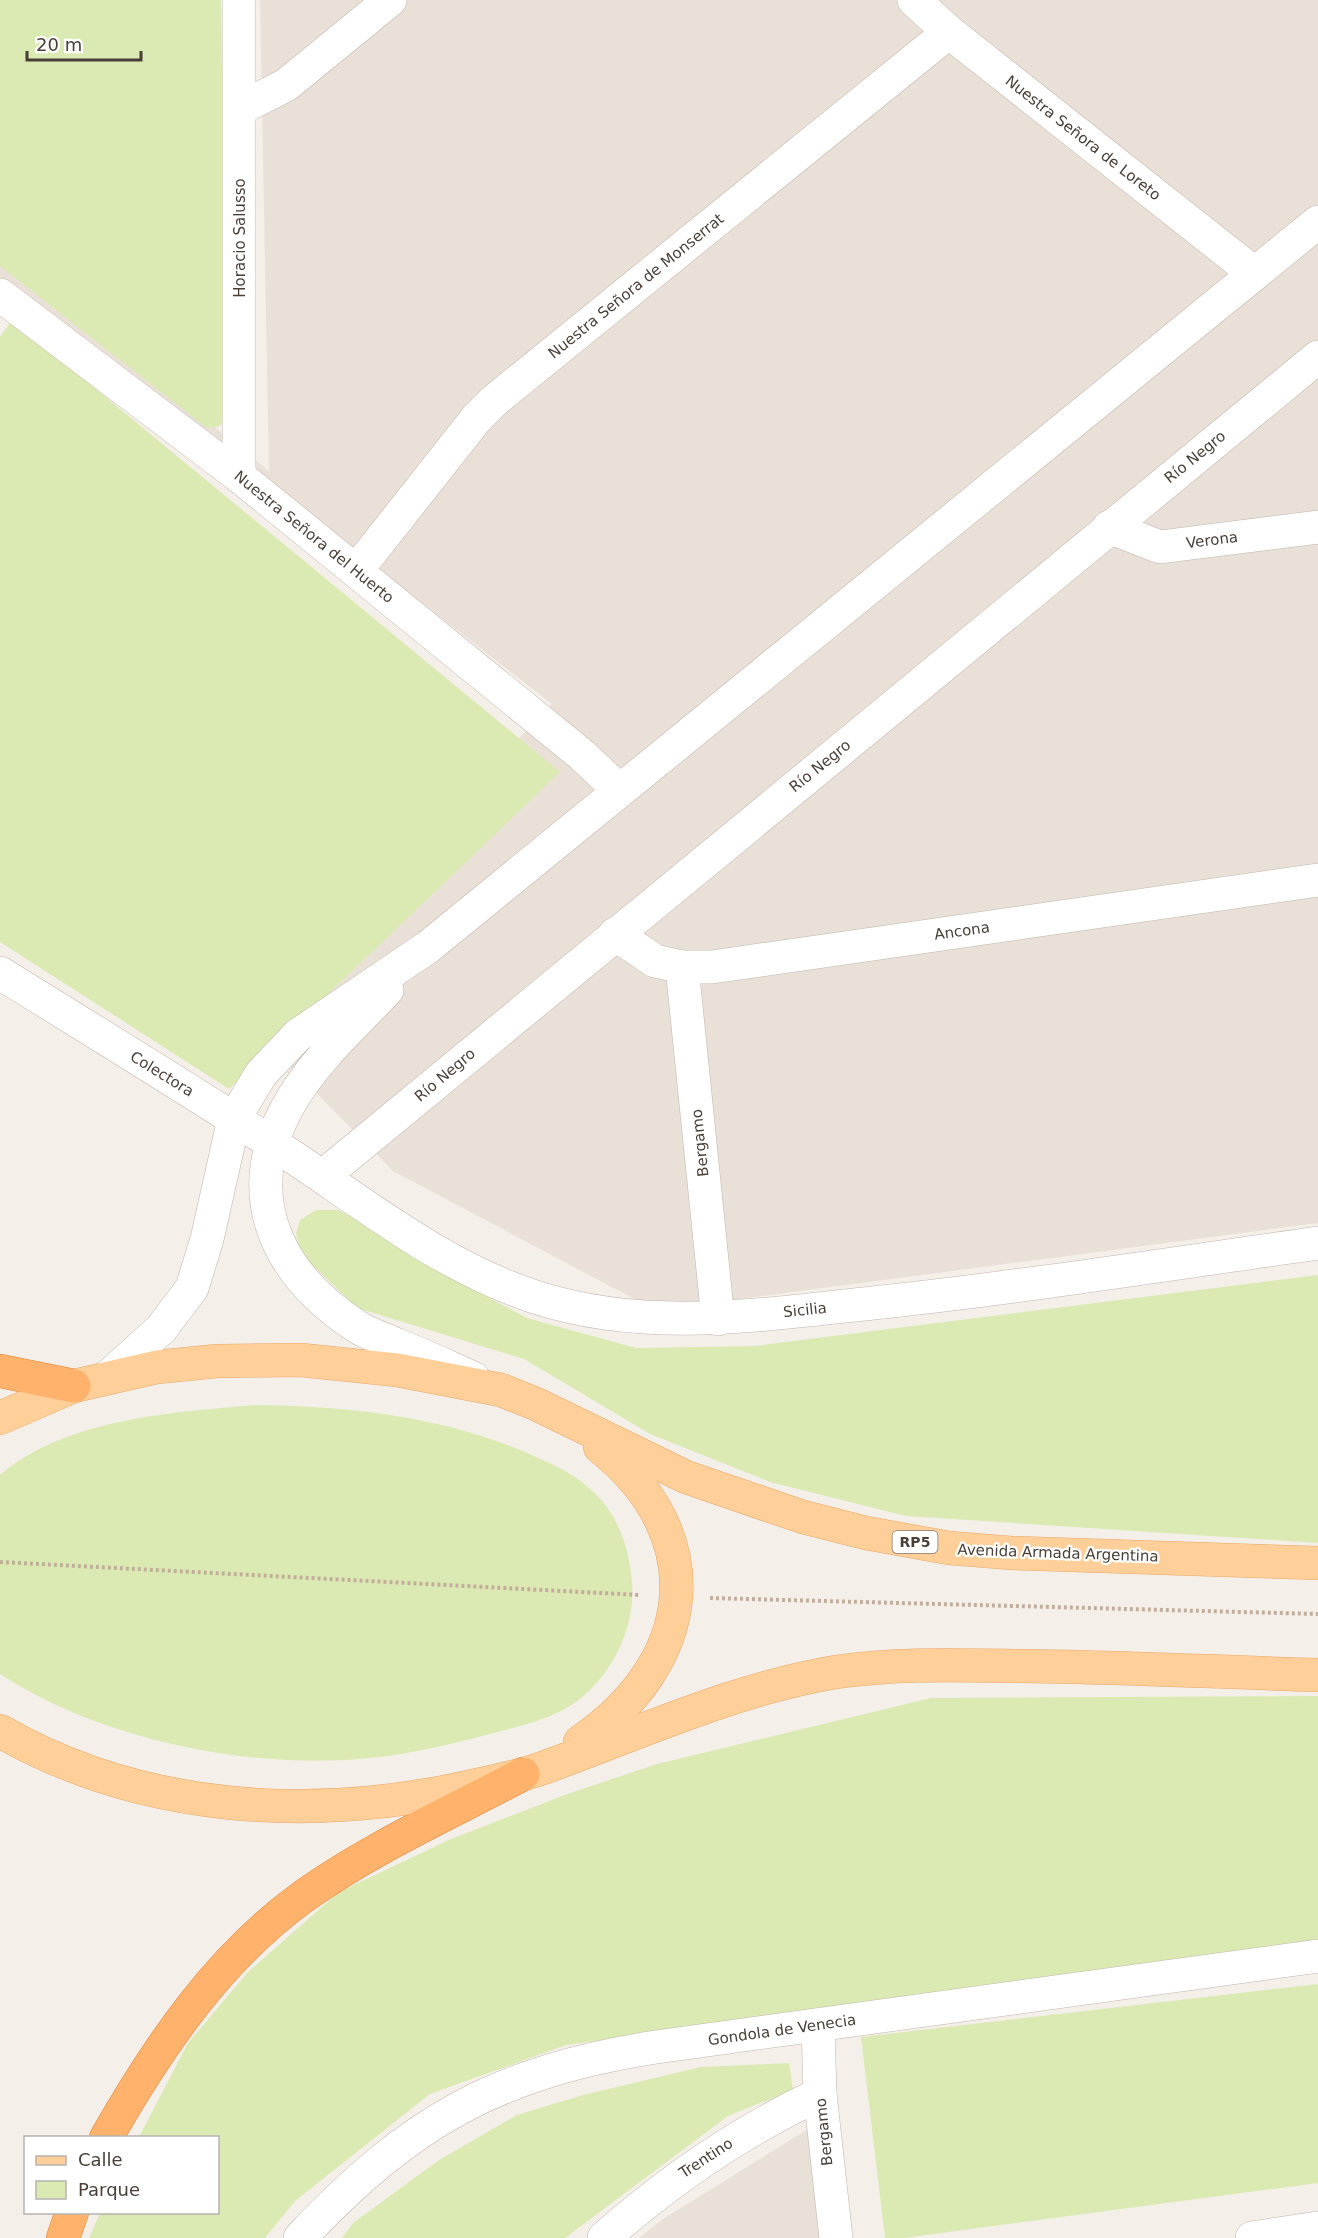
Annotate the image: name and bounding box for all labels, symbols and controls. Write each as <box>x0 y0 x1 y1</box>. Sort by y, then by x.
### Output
scale bar <box>27 24 141 62</box>
text: 20 m <box>36 34 82 55</box>
street label: Nuestra Señora de Loreto <box>1002 72 1164 204</box>
street label: Horacio Salusso <box>231 178 249 298</box>
street label: Nuestra Señora de Monserrat <box>545 209 728 362</box>
street label: Río Negro <box>1161 427 1229 487</box>
street label: Nuestra Señora del Huerto <box>231 467 397 607</box>
street label: Verona <box>1185 528 1239 552</box>
street label: Río Negro <box>786 736 854 796</box>
street label: Ancona <box>933 918 991 944</box>
street label: Río Negro <box>411 1044 479 1106</box>
street label: Colectora <box>127 1047 197 1101</box>
street label: Bergamo <box>687 1108 713 1178</box>
street label: Sicilia <box>782 1299 828 1321</box>
road number: RP5 <box>892 1531 938 1553</box>
street label: Avenida Armada Argentina <box>957 1540 1159 1566</box>
street label: Gondola de Venecia <box>707 2011 857 2049</box>
street label: Bergamo <box>811 2097 837 2167</box>
street label: Trentino <box>675 2134 736 2183</box>
legend <box>24 2136 219 2214</box>
text: Calle <box>78 2149 123 2170</box>
text: Parque <box>78 2179 140 2200</box>

